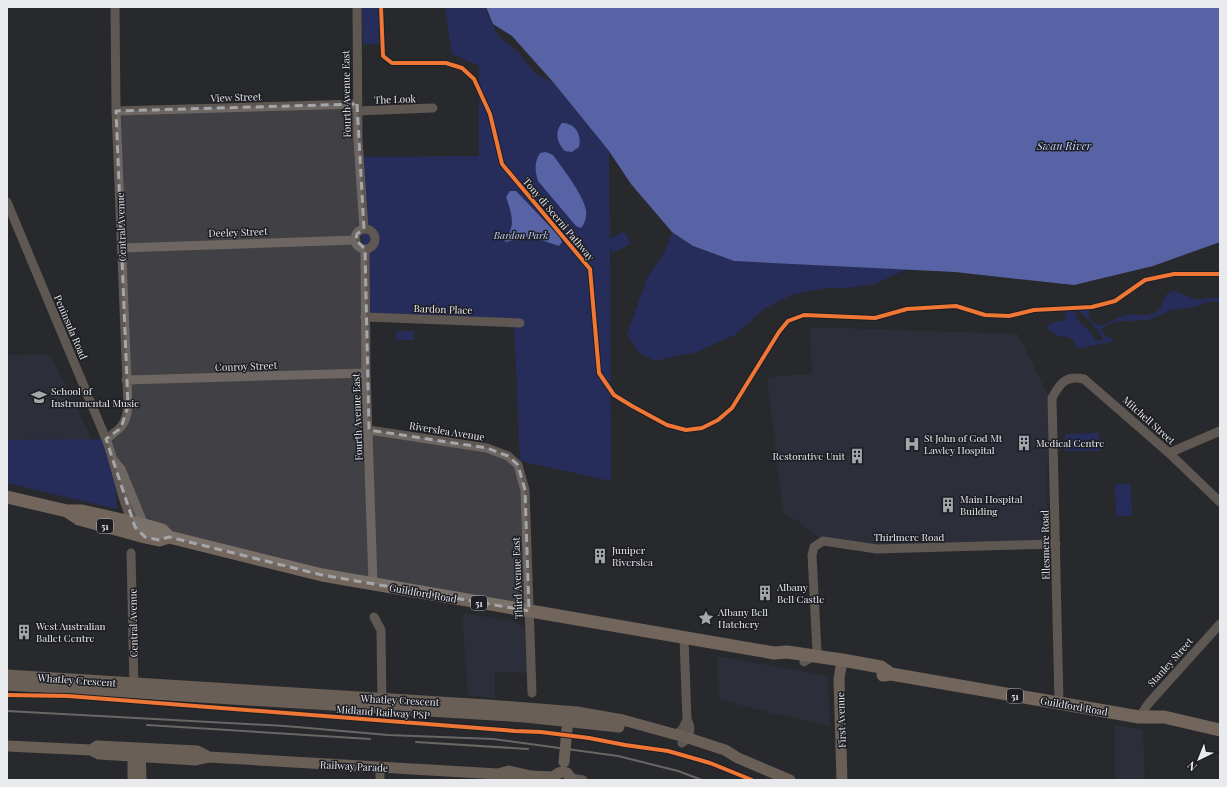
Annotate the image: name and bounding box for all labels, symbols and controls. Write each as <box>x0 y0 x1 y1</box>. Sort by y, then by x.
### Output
street label: Fourth Avenue East <box>338 50 354 138</box>
street label: View Street <box>209 89 262 105</box>
street label: The Look <box>374 91 417 107</box>
water label: Swan River <box>1036 138 1092 153</box>
street label: Tony di Scerni Pathway <box>520 174 598 264</box>
street label: Central Avenue <box>113 192 129 262</box>
street label: Deeley Street <box>208 224 268 240</box>
park label: Bardon Park <box>493 228 548 242</box>
street label: Peninsula Road <box>51 293 91 362</box>
street label: Bardon Place <box>413 301 473 317</box>
street label: Conroy Street <box>215 358 278 374</box>
street label: Fourth Avenue East <box>348 373 366 461</box>
place label: School of Instrumental Music <box>51 384 139 410</box>
school or university icon: School of Instrumental Music <box>30 388 48 406</box>
street label: Mitchell Street <box>1120 393 1179 448</box>
street label: Riverslea Avenue <box>408 418 486 444</box>
place label: St John of God Mt Lawley Hospital <box>924 431 1003 457</box>
building icon: Medical Centre <box>1015 434 1033 452</box>
hospital icon: St John of God Mt Lawley Hospital <box>903 435 921 453</box>
place label: Medical Centre <box>1036 436 1104 450</box>
building icon: Restorative Unit <box>848 447 866 465</box>
place label: Restorative Unit <box>773 449 845 463</box>
place label: Main Hospital Building <box>960 492 1023 518</box>
building icon: Main Hospital Building <box>939 496 957 514</box>
street label: Ellesmere Road <box>1037 510 1053 580</box>
road number: 51 <box>97 519 113 533</box>
street label: Thirlmere Road <box>874 530 944 544</box>
street label: Third Avenue East <box>509 536 525 619</box>
place label: Juniper Riverslea <box>611 543 653 569</box>
building icon: Juniper Riverslea <box>591 547 609 565</box>
street label: Guildford Road <box>388 580 458 606</box>
place label: Albany Bell Castle <box>776 580 824 606</box>
building icon: Albany Bell Castle <box>756 584 774 602</box>
street label: Central Avenue <box>125 588 141 658</box>
road number: 51 <box>471 596 487 610</box>
place label: Albany Bell Hatchery <box>717 605 768 631</box>
place icon: Albany Bell Hatchery <box>697 609 715 627</box>
place label: West Australian Ballet Centre <box>35 619 105 645</box>
building icon: West Australian Ballet Centre <box>15 623 33 641</box>
street label: Stanley Street <box>1144 634 1196 690</box>
street label: Whatley Crescent <box>36 670 117 690</box>
road number: 51 <box>1007 689 1023 703</box>
street label: Whatley Crescent <box>359 691 440 709</box>
street label: First Avenue <box>833 692 849 748</box>
street label: Guildford Road <box>1039 693 1109 719</box>
street label: Midland Railway PSP <box>336 702 430 722</box>
north arrow <box>1179 739 1219 779</box>
street label: Railway Parade <box>320 757 388 775</box>
text: N <box>1184 758 1200 775</box>

